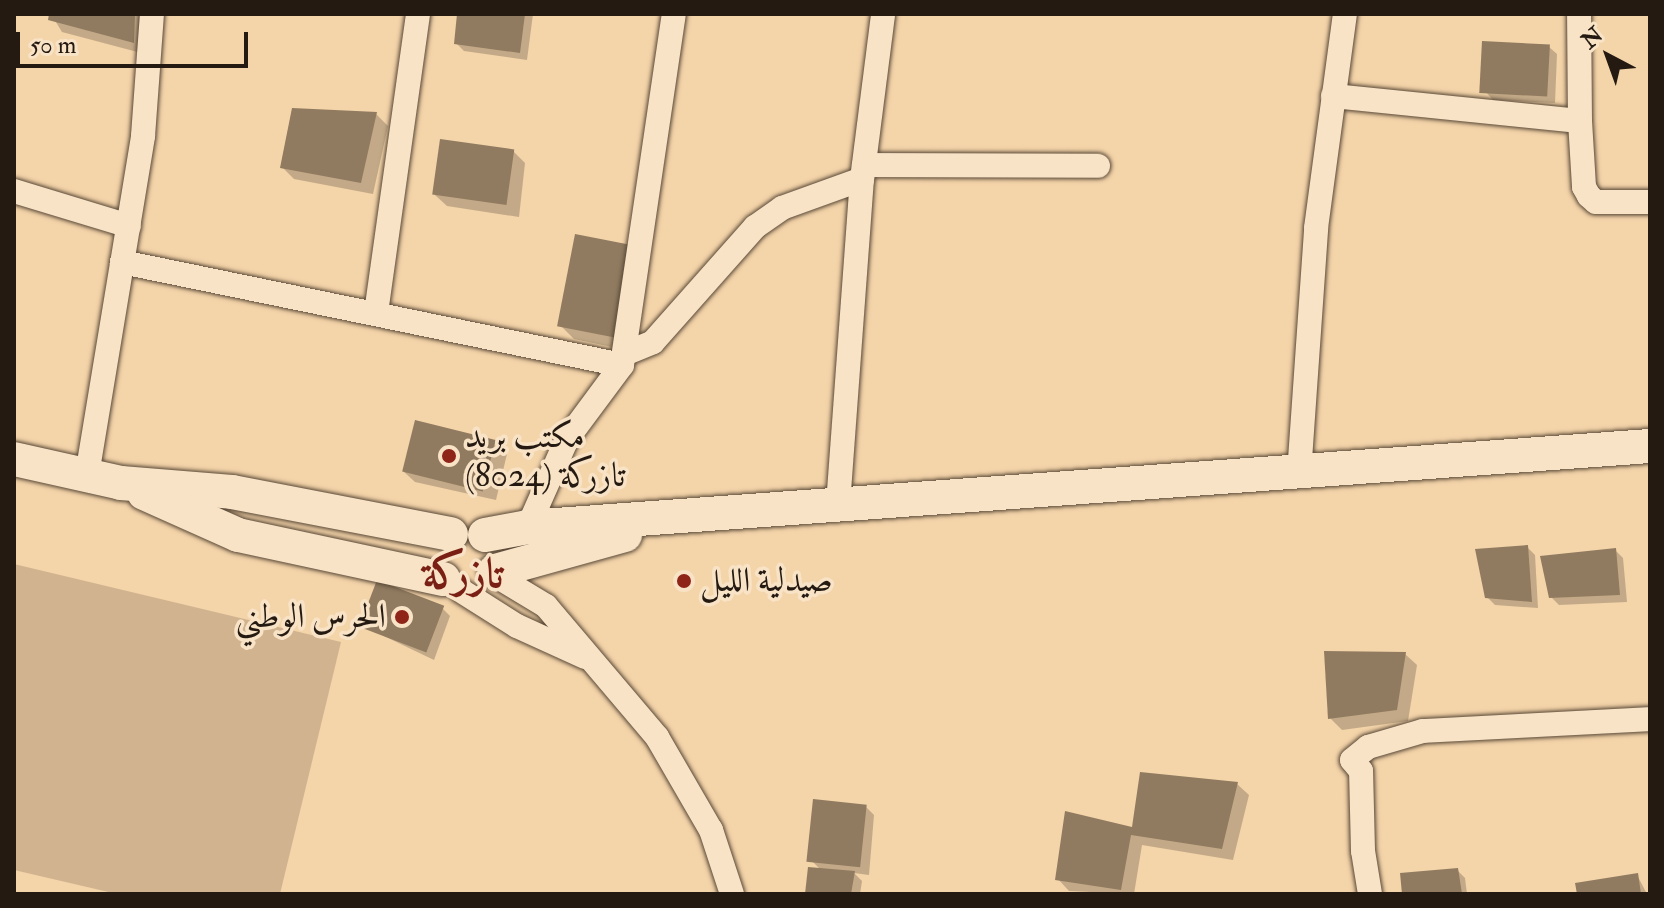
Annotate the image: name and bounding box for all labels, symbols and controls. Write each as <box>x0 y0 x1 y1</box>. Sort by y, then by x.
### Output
scale bar <box>20 16 252 66</box>
north arrow <box>1568 16 1648 96</box>
text: N <box>1576 21 1609 55</box>
text: 50 m <box>30 30 76 61</box>
place label: مكتب بريد تازركة (8024) <box>465 416 625 496</box>
marker: مكتب بريد تازركة (8024) <box>440 447 458 465</box>
district label: تازركة <box>422 549 504 599</box>
place label: صيدلية الليل <box>700 561 833 601</box>
marker: صيدلية الليل <box>675 572 693 590</box>
place label: الحرس الوطني <box>236 597 386 637</box>
marker: الحرس الوطني <box>393 608 411 626</box>

